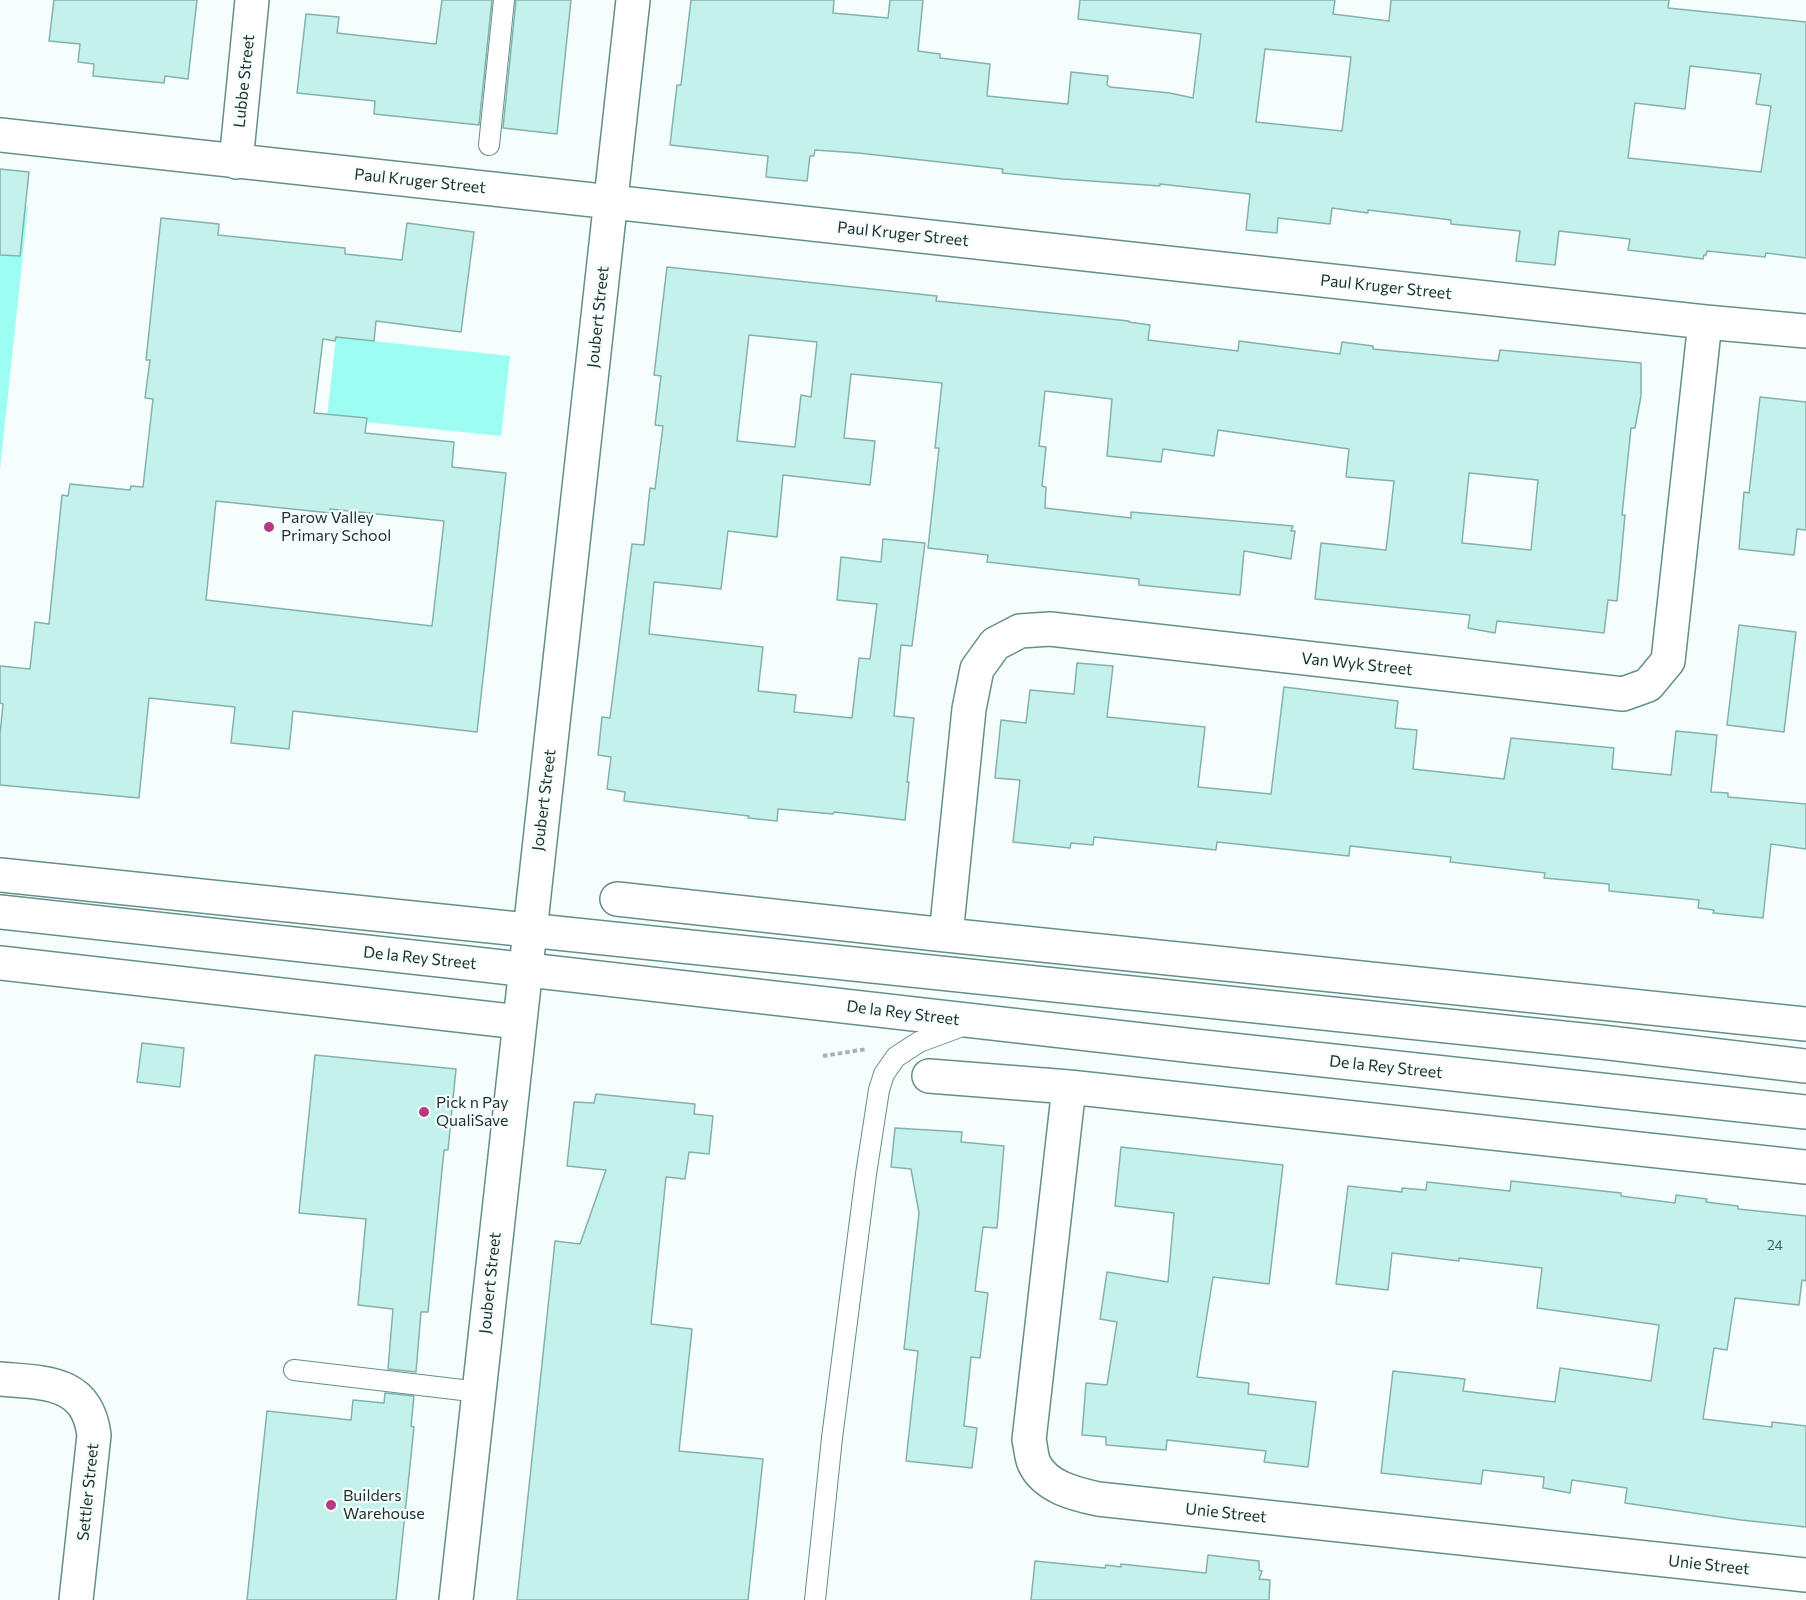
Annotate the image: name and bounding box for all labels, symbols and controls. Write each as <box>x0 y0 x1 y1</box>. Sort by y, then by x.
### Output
street label: Lubbe Street <box>230 33 258 129</box>
street label: Paul Kruger Street <box>353 165 487 197</box>
street label: Paul Kruger Street <box>836 218 970 250</box>
street label: Joubert Street <box>583 265 613 369</box>
street label: Paul Kruger Street <box>1319 271 1453 303</box>
place label: Parow Valley Primary School <box>281 508 391 546</box>
marker: Parow Valley Primary School <box>262 520 276 534</box>
street label: Van Wyk Street <box>1300 649 1414 679</box>
street label: Joubert Street <box>528 748 560 852</box>
street label: De la Rey Street <box>362 943 478 973</box>
street label: De la Rey Street <box>845 997 961 1029</box>
street label: De la Rey Street <box>1328 1052 1444 1082</box>
place label: Pick n Pay QualiSave <box>436 1093 509 1131</box>
marker: Pick n Pay QualiSave <box>417 1105 431 1119</box>
street label: Joubert Street <box>475 1231 505 1335</box>
house number: 24 <box>1767 1237 1783 1253</box>
street label: Settler Street <box>73 1442 103 1542</box>
place label: Builders Warehouse <box>343 1486 425 1524</box>
marker: Builders Warehouse <box>324 1498 338 1512</box>
street label: Unie Street <box>1184 1499 1268 1527</box>
street label: Unie Street <box>1667 1551 1751 1579</box>

